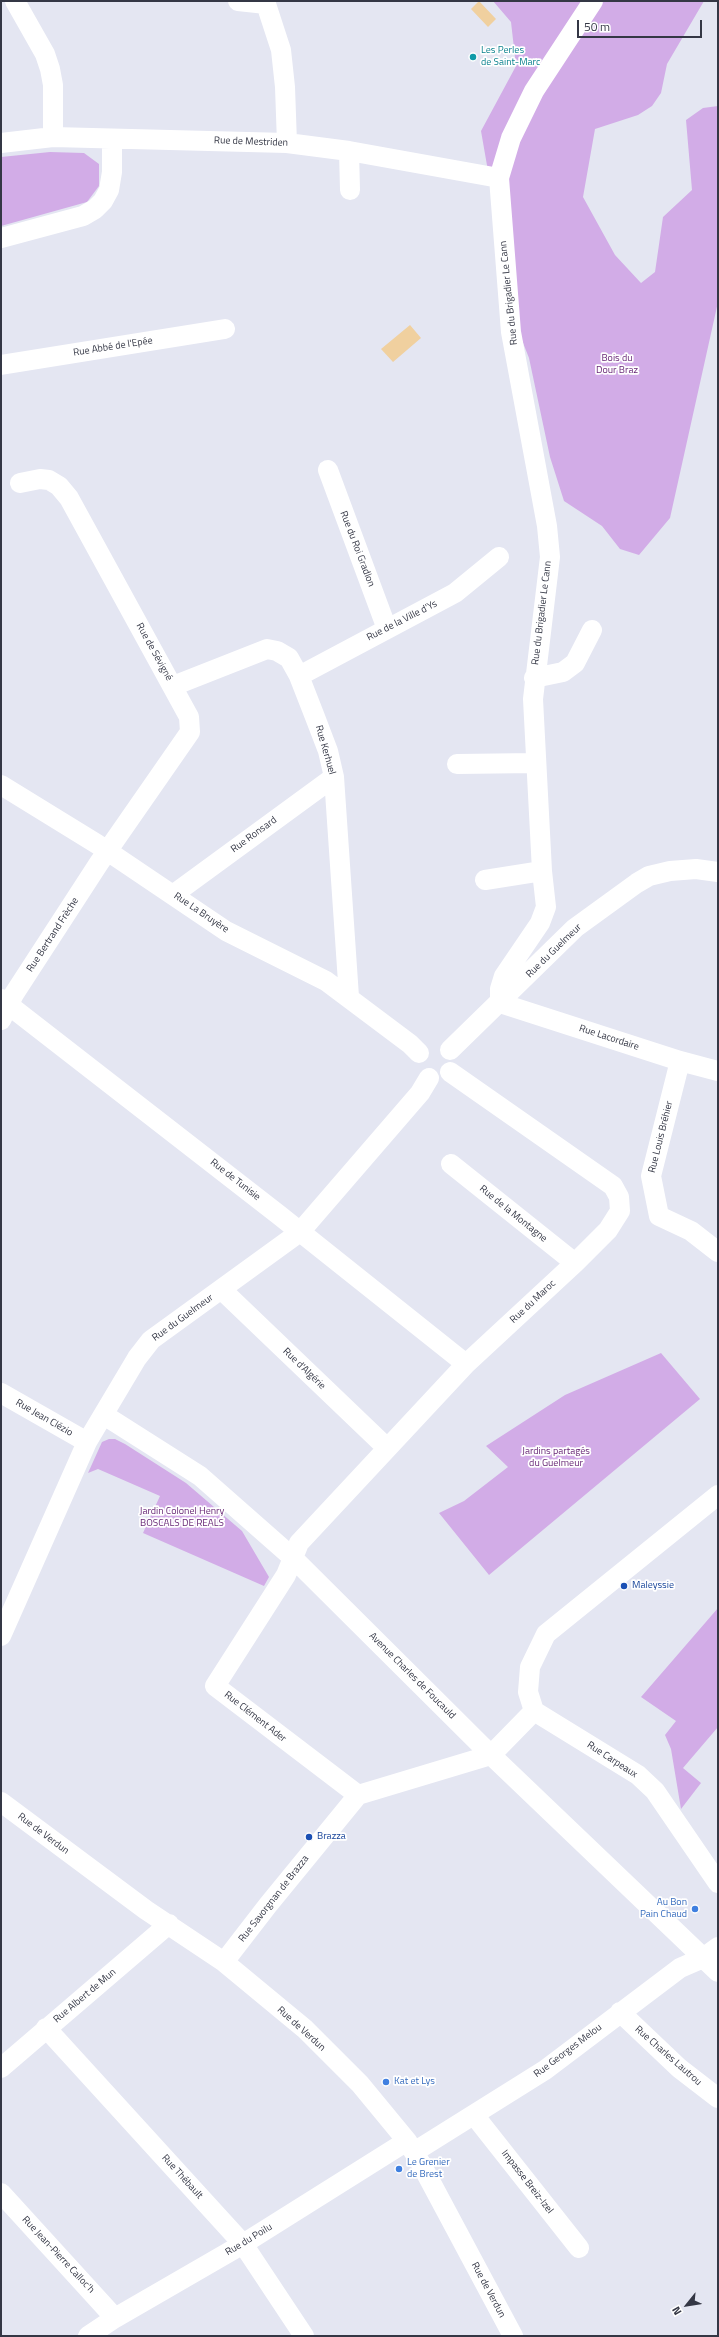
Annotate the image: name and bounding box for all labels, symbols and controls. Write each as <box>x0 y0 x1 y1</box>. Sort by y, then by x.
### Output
scale bar <box>579 12 704 38</box>
text: 50 m <box>584 17 610 36</box>
place label: Les Perles de Saint-Marc <box>481 45 540 68</box>
marker: Les Perles de Saint-Marc <box>468 52 478 62</box>
street label: Rue de Mestriden <box>214 135 288 149</box>
street label: Rue du Brigadier Le Cann <box>498 240 520 346</box>
street label: Rue Abbé de l'Epée <box>72 335 154 359</box>
park label: Bois du Dour Braz <box>596 353 638 376</box>
street label: Rue du Roi Gradlon <box>337 509 377 589</box>
street label: Rue du Brigadier Le Cann <box>530 560 554 666</box>
street label: Rue de la Ville d'Ys <box>365 598 439 644</box>
street label: Rue de Sévigné <box>133 621 175 683</box>
street label: Rue Kerhuel <box>312 724 338 776</box>
street label: Rue Ronsard <box>229 814 279 856</box>
street label: Rue La Bruyère <box>171 890 231 936</box>
street label: Rue Bertrand Frèche <box>24 895 82 975</box>
street label: Rue du Guelmeur <box>524 922 584 980</box>
street label: Rue Lacordaire <box>578 1023 640 1053</box>
street label: Rue Louis Bréhier <box>646 1100 676 1174</box>
street label: Rue de Tunisie <box>208 1157 262 1203</box>
street label: Rue de la Montagne <box>477 1183 549 1245</box>
street label: Rue du Maroc <box>508 1278 558 1326</box>
street label: Rue du Guelmeur <box>150 1292 216 1344</box>
street label: Rue d'Algérie <box>280 1346 328 1392</box>
street label: Rue Jean Clézio <box>13 1397 75 1439</box>
park label: Jardins partagés du Guelmeur <box>522 1446 590 1470</box>
park label: Jardin Colonel Henry BOSCALS DE REALS <box>140 1506 224 1530</box>
place label: Maleyssie <box>632 1580 674 1592</box>
marker: Maleyssie <box>619 1581 629 1591</box>
street label: Avenue Charles de Foucauld <box>366 1630 458 1722</box>
street label: Rue Clément Ader <box>221 1689 289 1745</box>
street label: Rue Carpeaux <box>585 1739 639 1781</box>
street label: Rue de Verdun <box>15 1811 71 1857</box>
place label: Brazza <box>317 1831 346 1843</box>
marker: Brazza <box>304 1832 314 1842</box>
street label: Rue Savorgnan de Brazza <box>236 1853 312 1945</box>
place label: Au Bon Pain Chaud <box>640 1897 687 1920</box>
marker: Au Bon Pain Chaud <box>690 1904 700 1914</box>
street label: Rue Albert de Mun <box>51 1966 119 2026</box>
street label: Rue de Verdun <box>274 2004 328 2054</box>
street label: Rue Georges Melou <box>532 2022 604 2080</box>
street label: Rue Charles Lautrou <box>632 2024 704 2088</box>
place label: Kat et Lys <box>394 2076 435 2088</box>
marker: Kat et Lys <box>381 2077 391 2087</box>
street label: Impasse Breiz-Izel <box>498 2148 556 2216</box>
street label: Rue Thébault <box>159 2152 205 2202</box>
place label: Le Grenier de Brest <box>407 2157 450 2180</box>
marker: Le Grenier de Brest <box>394 2164 404 2174</box>
street label: Rue Jean-Pierre Calloc'h <box>19 2214 97 2296</box>
street label: Rue du Poilu <box>223 2221 275 2259</box>
street label: Rue de Verdun <box>468 2260 508 2320</box>
north arrow <box>667 2285 707 2325</box>
text: N <box>668 2304 685 2318</box>

